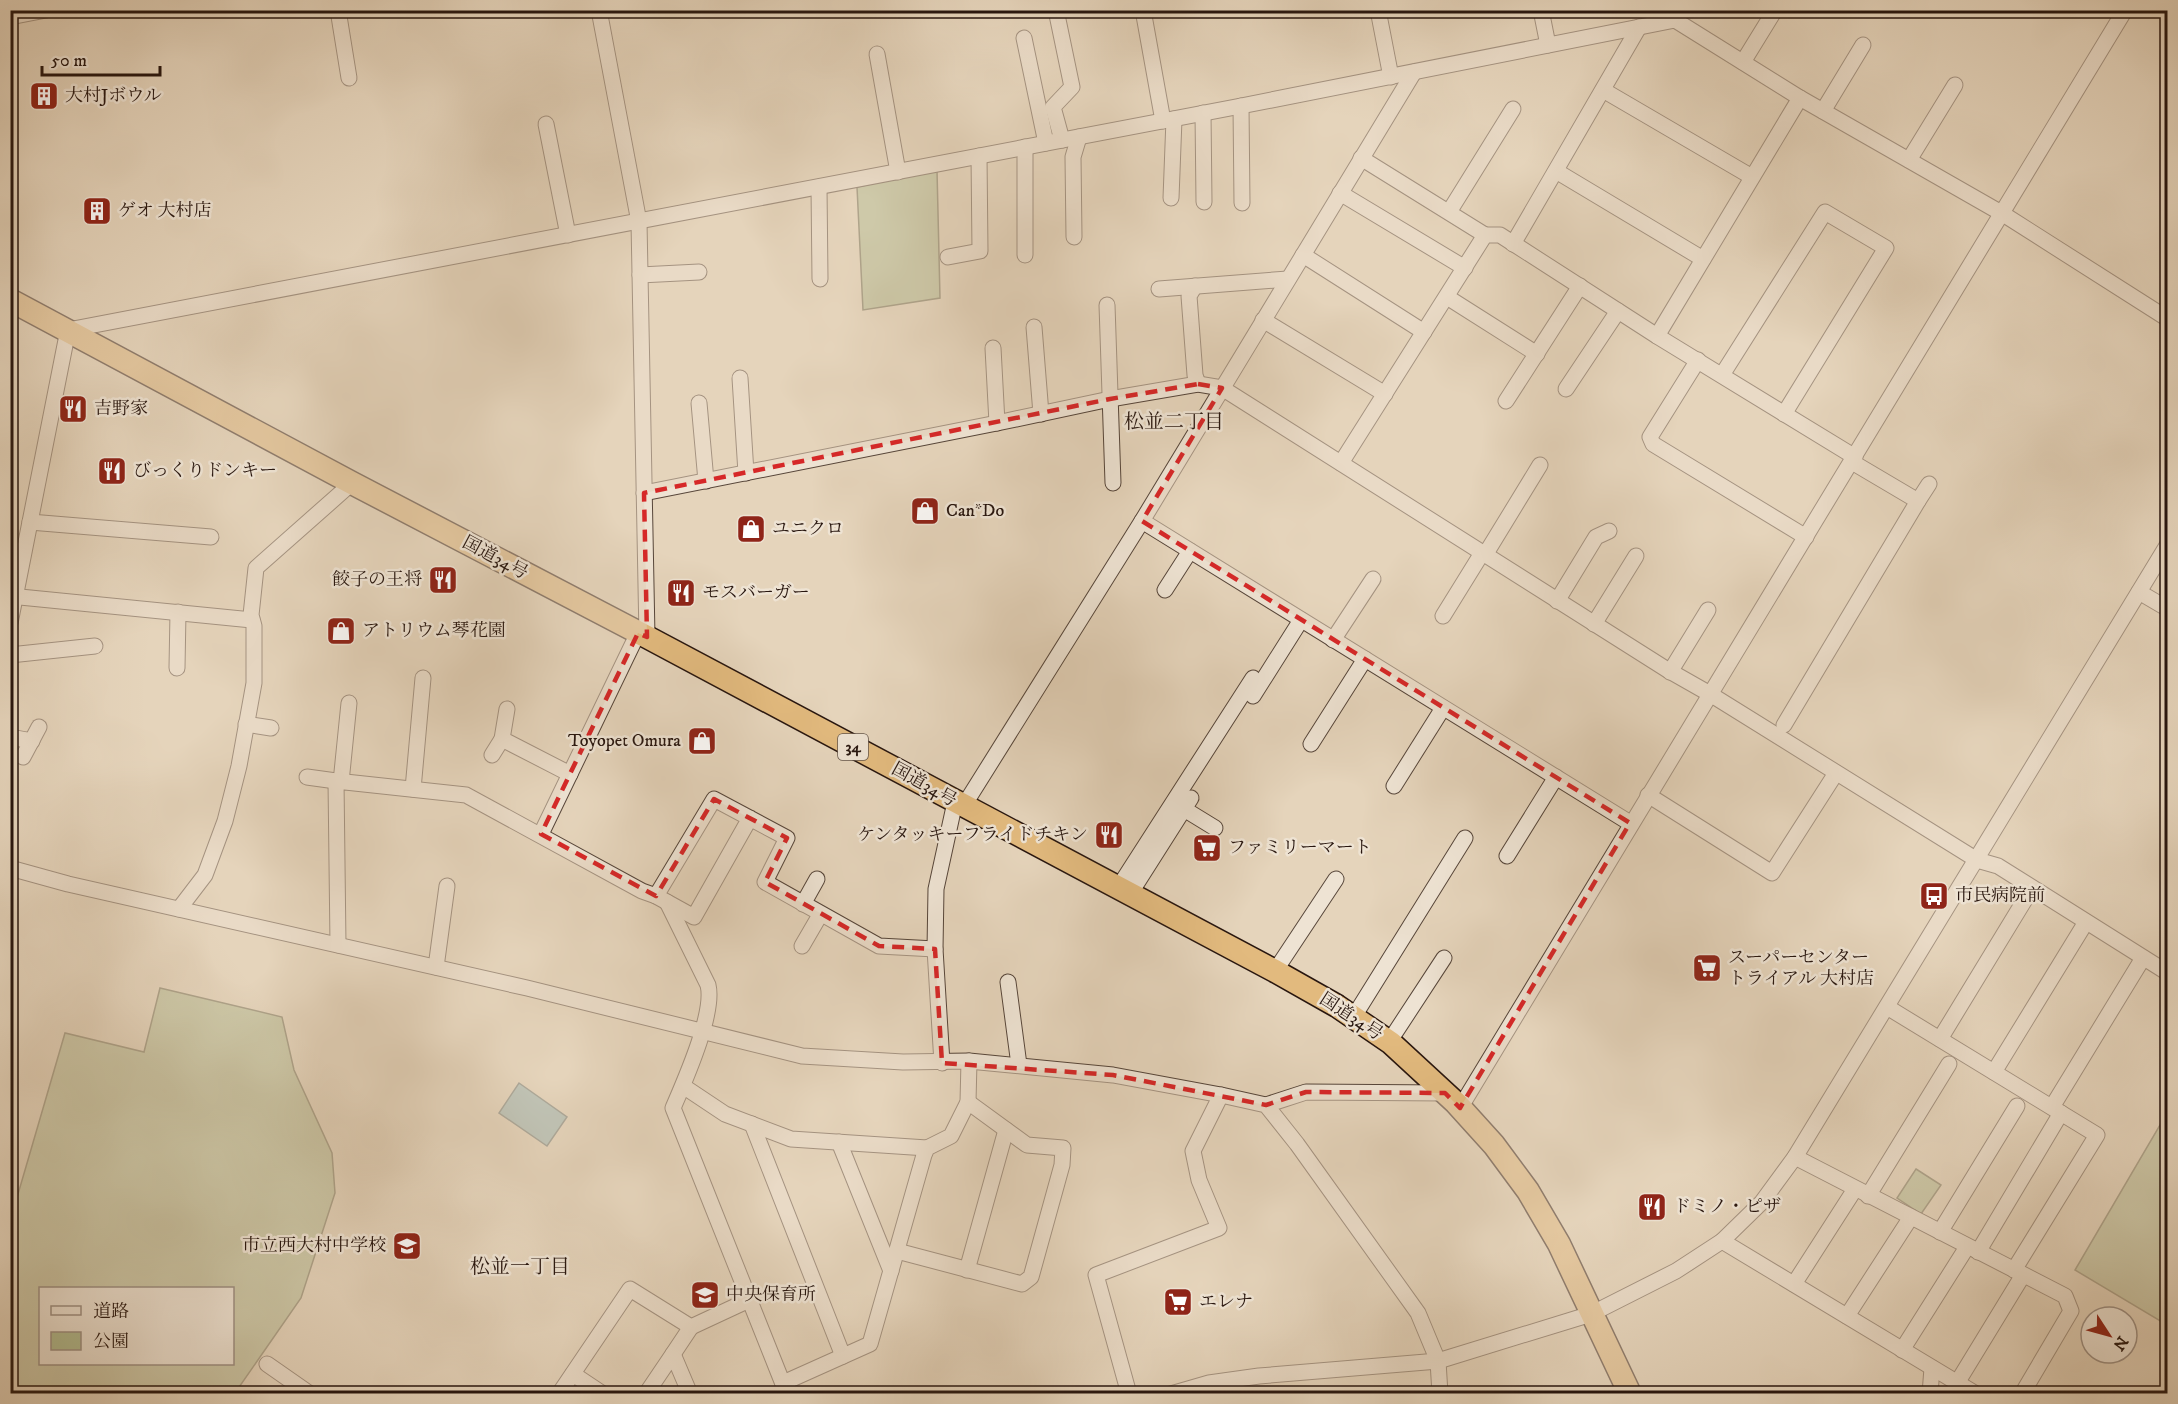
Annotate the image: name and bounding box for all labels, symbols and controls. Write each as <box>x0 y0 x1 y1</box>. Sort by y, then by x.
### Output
scale bar <box>42 39 160 77</box>
text: 50 m <box>51 50 87 72</box>
building icon: 大村Jボウル <box>28 80 60 112</box>
place label: 大村Jボウル <box>65 85 162 107</box>
building icon: ゲオ 大村店 <box>81 195 113 227</box>
place label: ゲオ 大村店 <box>118 200 212 222</box>
restaurant icon: 吉野家 <box>57 393 89 425</box>
place label: 吉野家 <box>94 398 148 420</box>
district label: 松並二丁目 <box>1124 410 1224 435</box>
restaurant icon: びっくりドンキー <box>96 455 128 487</box>
place label: びっくりドンキー <box>133 460 277 482</box>
shop icon: Can*Do <box>909 495 941 527</box>
place label: Can*Do <box>946 500 1004 522</box>
shop icon: ユニクロ <box>735 513 767 545</box>
place label: ユニクロ <box>772 518 844 540</box>
street label: 国道34号 <box>458 532 532 584</box>
restaurant icon: 餃子の王将 <box>427 564 459 596</box>
place label: 餃子の王将 <box>332 569 422 591</box>
restaurant icon: モスバーガー <box>665 577 697 609</box>
place label: モスバーガー <box>702 582 810 604</box>
shop icon: アトリウム琴花園 <box>325 615 357 647</box>
place label: アトリウム琴花園 <box>362 620 506 642</box>
shop icon: Toyopet Omura <box>686 725 718 757</box>
place label: Toyopet Omura <box>568 730 681 752</box>
road number: 34 <box>838 734 868 760</box>
street label: 国道34号 <box>888 758 960 812</box>
restaurant icon: ケンタッキーフライドチキン <box>1093 819 1125 851</box>
place label: ケンタッキーフライドチキン <box>857 824 1088 846</box>
supermarket icon: ファミリーマート <box>1191 832 1223 864</box>
place label: ファミリーマート <box>1228 837 1372 859</box>
bus stop icon: 市民病院前 <box>1918 880 1950 912</box>
place label: 市民病院前 <box>1955 885 2045 907</box>
place label: スーパーセンター トライアル 大村店 <box>1728 947 1874 990</box>
supermarket icon: スーパーセンター トライアル 大村店 <box>1691 952 1723 984</box>
street label: 国道34号 <box>1315 988 1387 1046</box>
restaurant icon: ドミノ・ピザ <box>1636 1191 1668 1223</box>
place label: ドミノ・ピザ <box>1673 1196 1781 1218</box>
school or university icon: 市立西大村中学校 <box>391 1230 423 1262</box>
place label: 市立西大村中学校 <box>242 1235 386 1257</box>
district label: 松並一丁目 <box>470 1255 570 1280</box>
school or university icon: 中央保育所 <box>689 1279 721 1311</box>
place label: 中央保育所 <box>726 1284 816 1306</box>
supermarket icon: エレナ <box>1162 1286 1194 1318</box>
legend <box>39 1287 234 1365</box>
place label: エレナ <box>1199 1291 1253 1313</box>
text: 道路 <box>93 1301 129 1323</box>
north arrow <box>2079 1305 2139 1365</box>
text: 公園 <box>93 1331 129 1353</box>
text: N <box>2108 1332 2132 1354</box>

